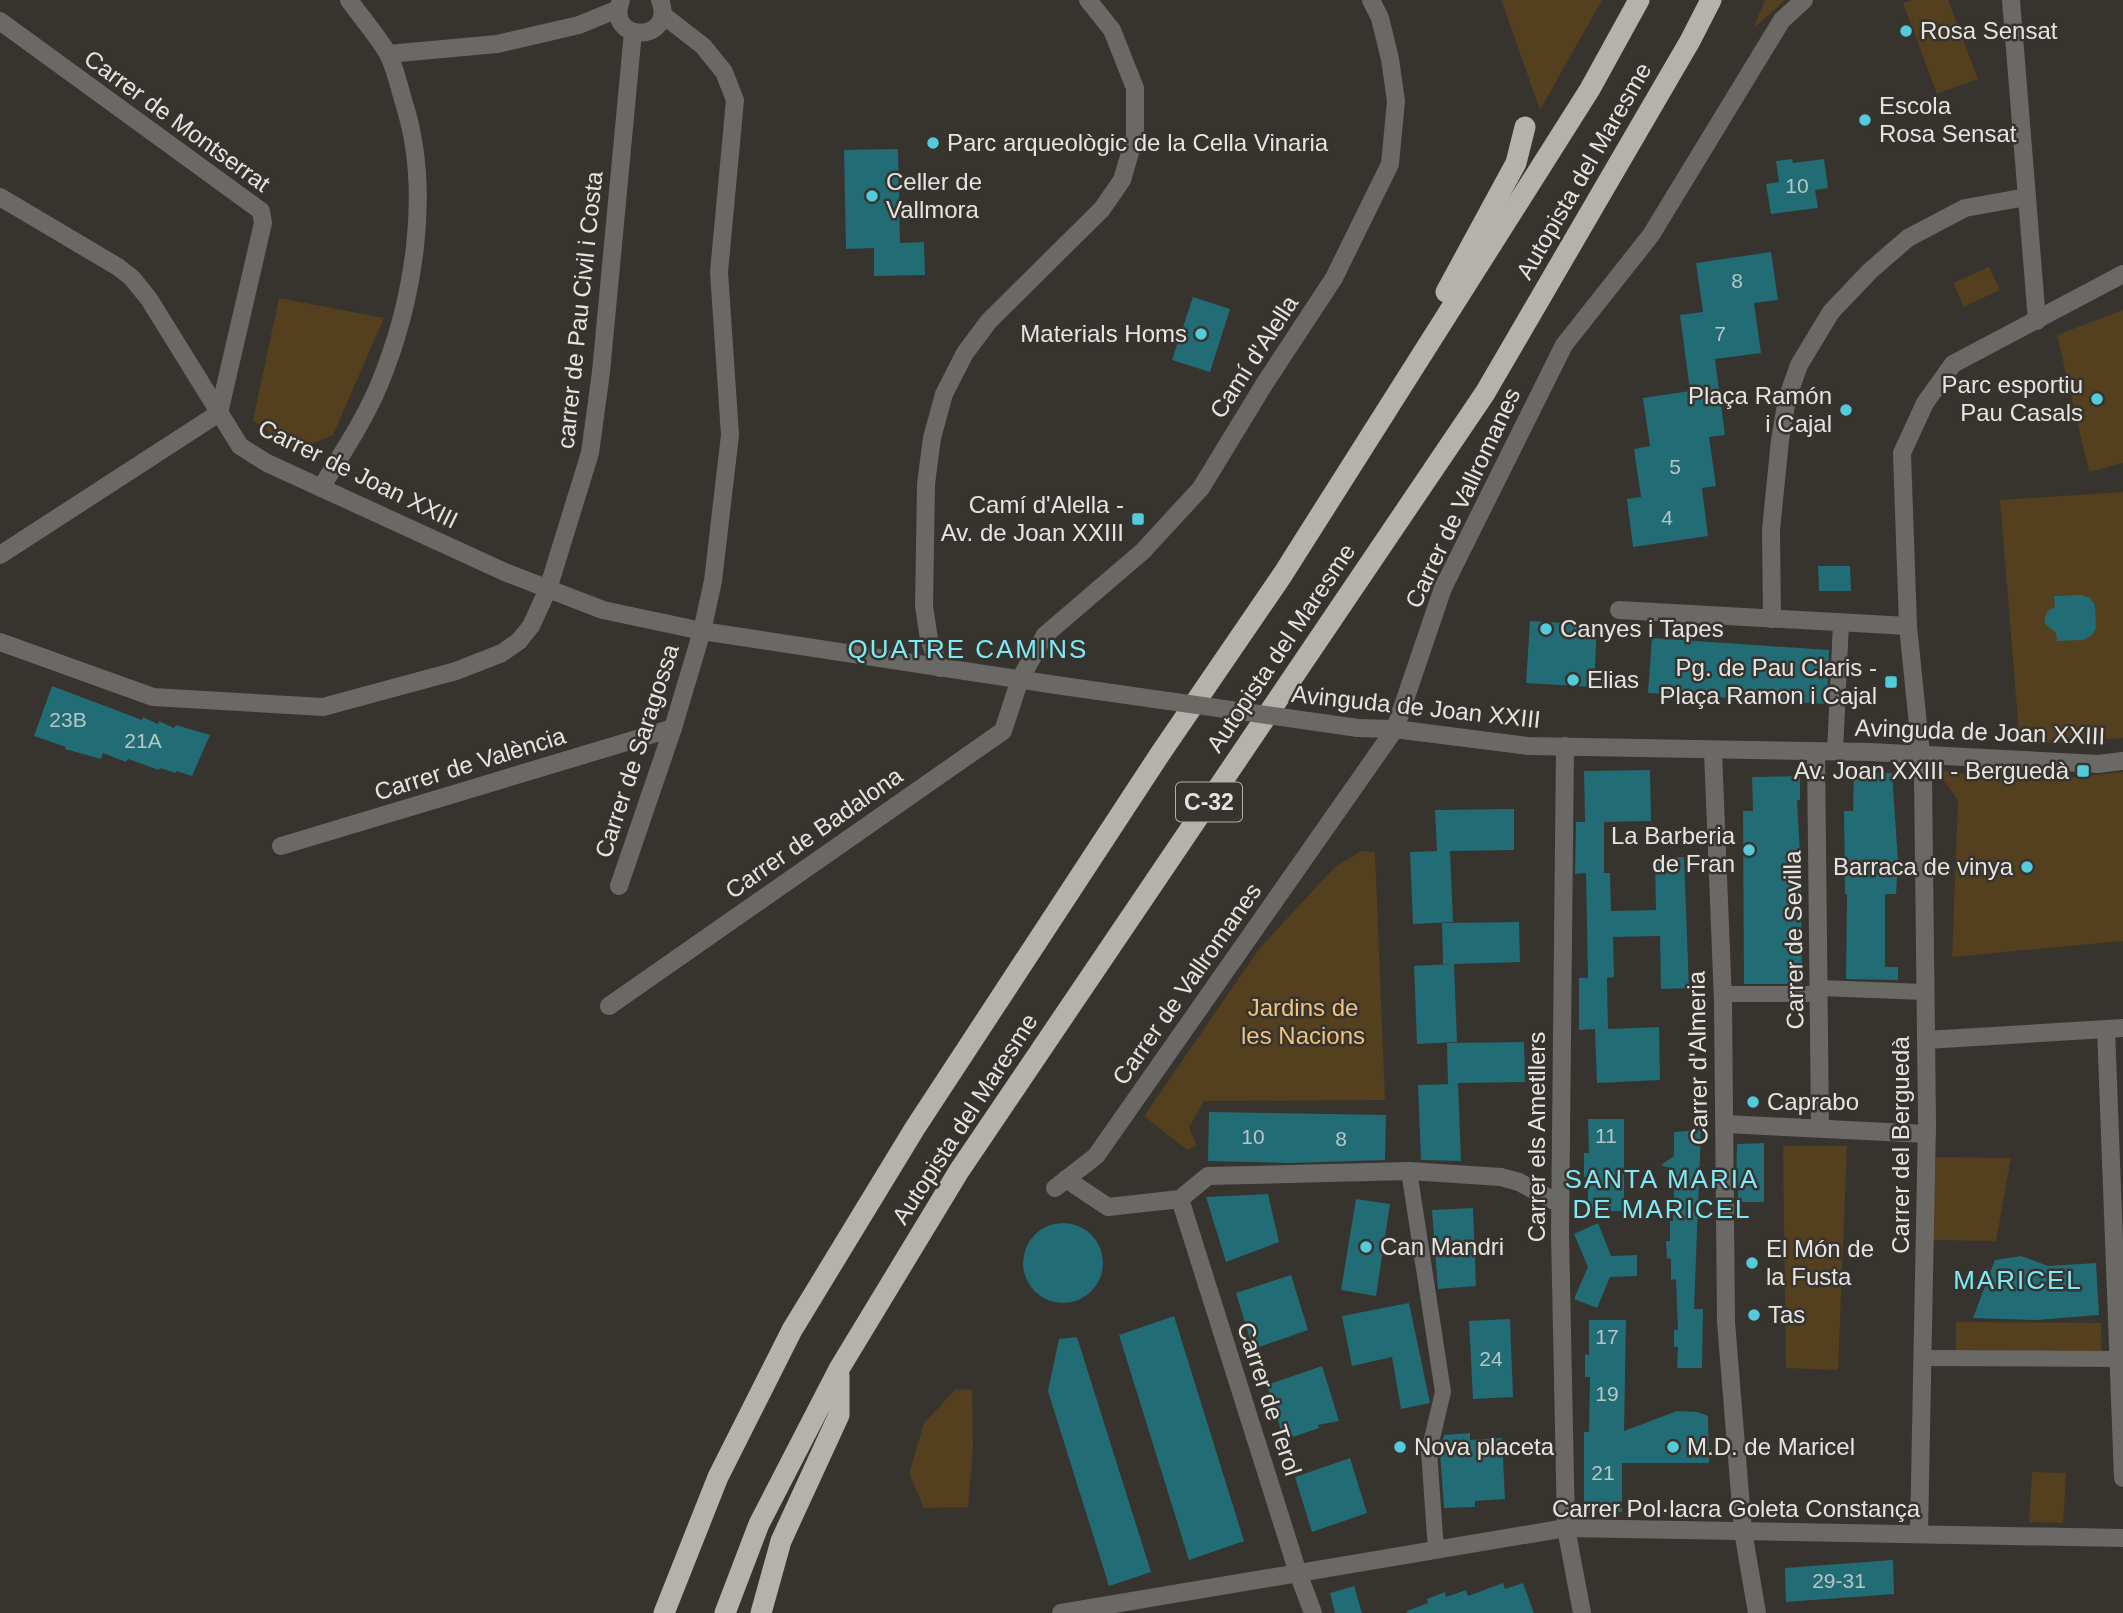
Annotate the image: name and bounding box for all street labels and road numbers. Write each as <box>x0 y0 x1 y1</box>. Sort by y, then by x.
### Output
street label: Carrer de Montserrat <box>79 44 276 197</box>
street label: Autopista del Maresme <box>1511 58 1657 284</box>
street label: carrer de Pau Civil i Costa <box>552 169 608 450</box>
street label: Camí d'Alella <box>1204 290 1304 423</box>
street label: Carrer de Vallromanes <box>1400 383 1525 612</box>
street label: Carrer de Joan XXIII <box>254 413 462 534</box>
street label: Autopista del Maresme <box>1201 538 1360 757</box>
street label: Carrer de Saragossa <box>589 640 684 861</box>
street label: Avinguda de Joan XXIII <box>1290 680 1542 733</box>
street label: Avinguda de Joan XXIII <box>1854 714 2106 749</box>
street label: Carrer de València <box>371 721 569 805</box>
street label: Carrer de Badalona <box>720 761 908 904</box>
road number: C-32 <box>1176 782 1242 822</box>
street label: Carrer de Sevilla <box>1778 850 1809 1030</box>
street label: Carrer de Vallromanes <box>1107 878 1266 1090</box>
street label: Carrer d'Almeria <box>1682 970 1713 1145</box>
street label: Autopista del Maresme <box>886 1008 1043 1229</box>
street label: Carrer els Ametllers <box>1523 1032 1550 1242</box>
street label: Carrer del Berguedà <box>1887 1036 1914 1254</box>
street label: Carrer de Terol <box>1232 1319 1307 1479</box>
street label: Carrer Pol·lacra Goleta Constança <box>1552 1495 1921 1522</box>

